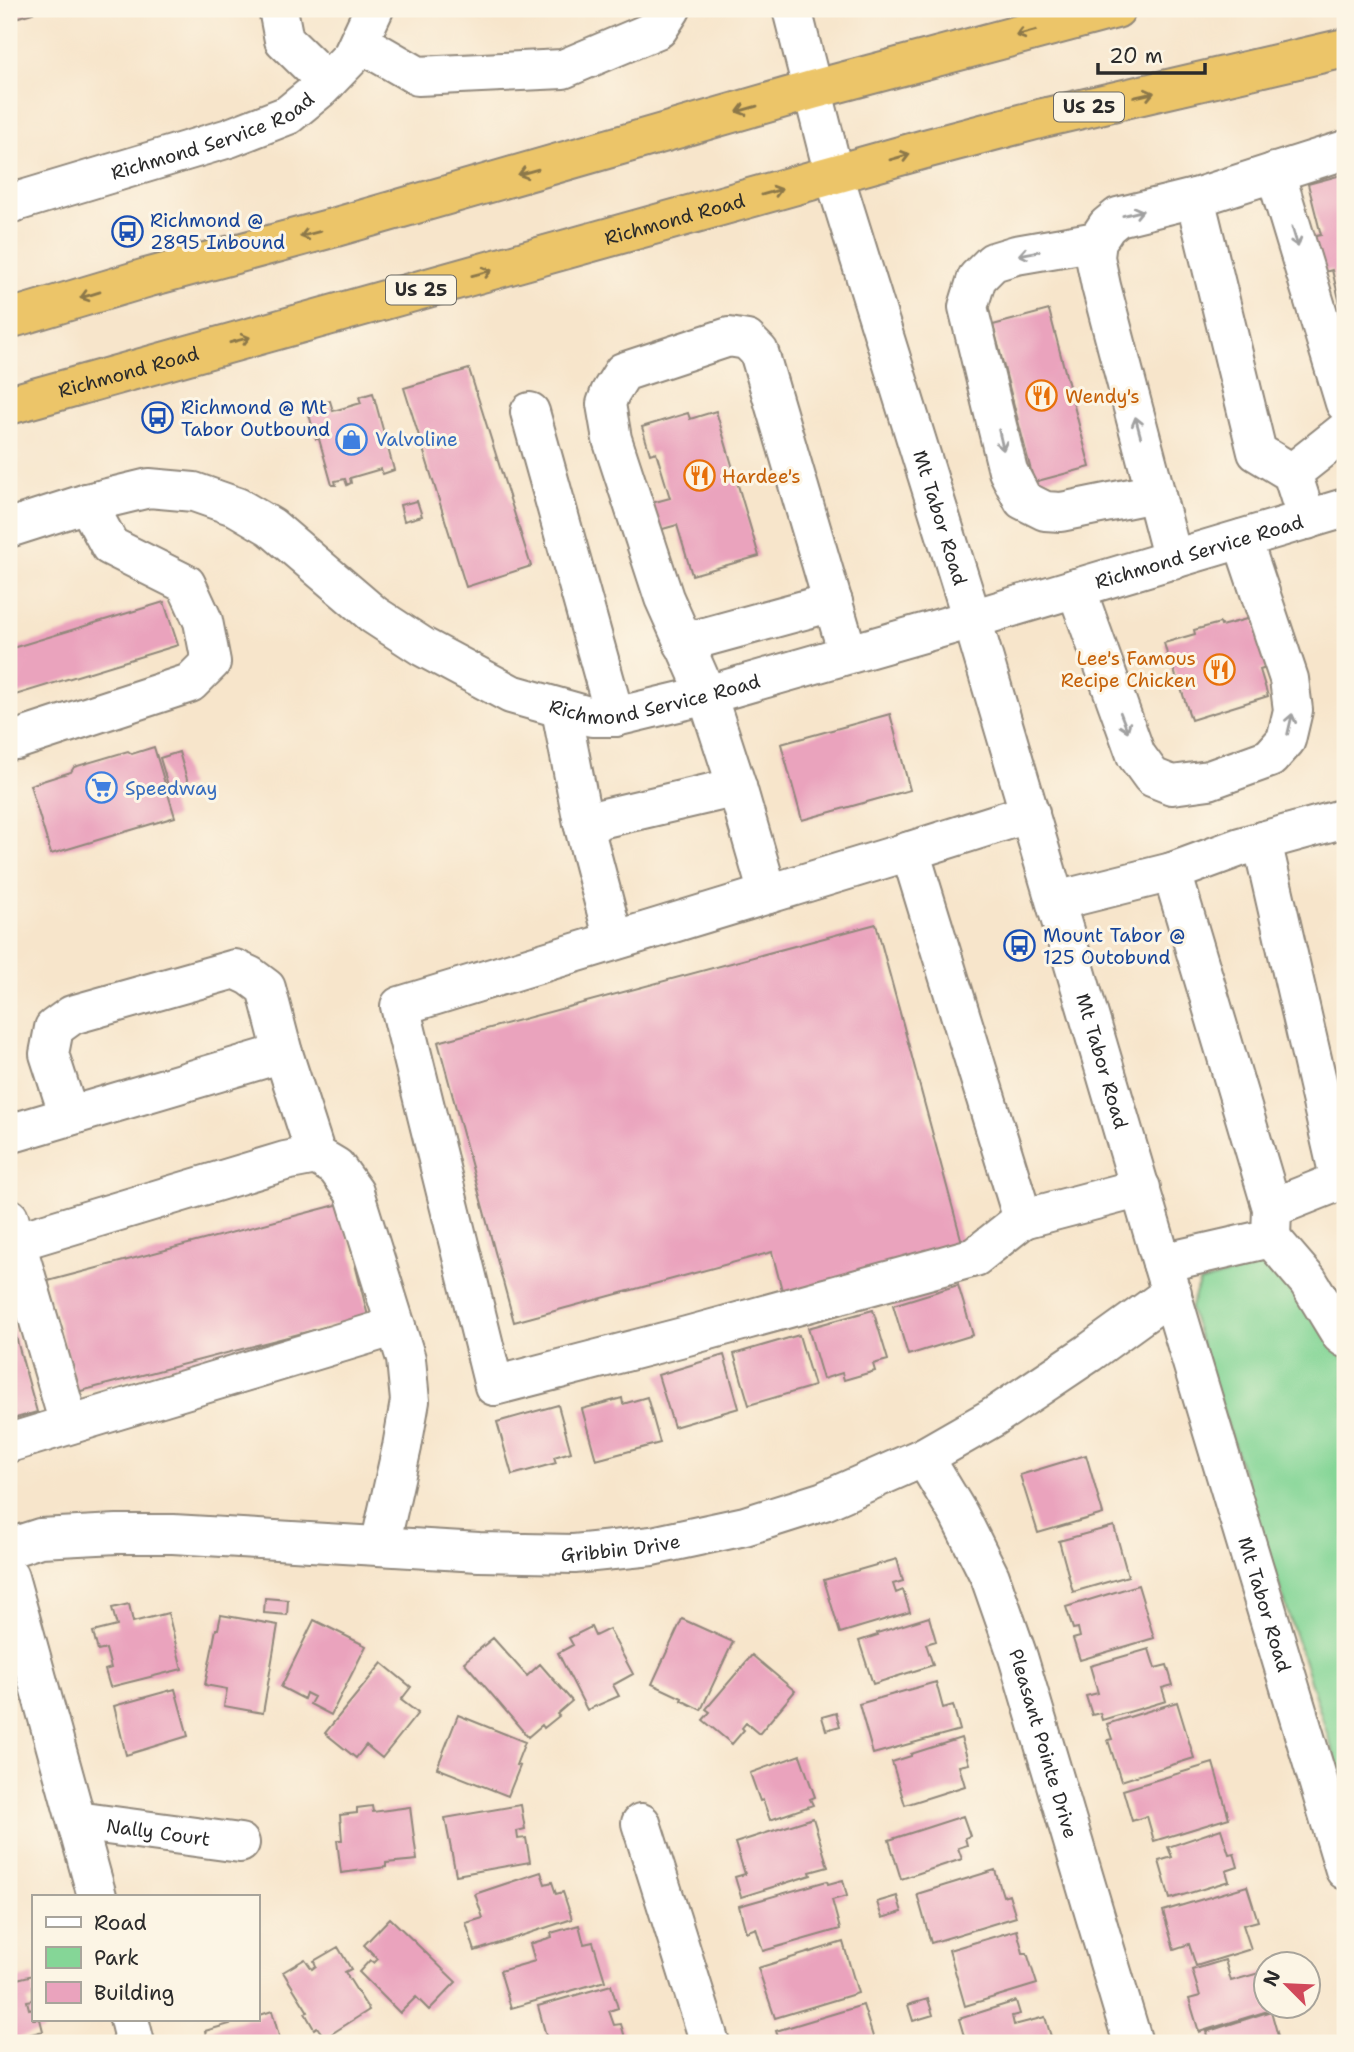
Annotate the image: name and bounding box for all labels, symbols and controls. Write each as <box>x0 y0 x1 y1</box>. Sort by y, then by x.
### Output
one-way arrow <box>1015 27 1038 40</box>
scale bar <box>1098 32 1205 76</box>
text: 20 m <box>1109 42 1163 70</box>
street label: Richmond Service Road <box>108 87 319 186</box>
one-way arrow <box>1132 87 1155 101</box>
road number: US 25 <box>1054 92 1124 122</box>
one-way arrow <box>736 103 758 116</box>
one-way arrow <box>888 149 910 162</box>
one-way arrow <box>518 166 540 179</box>
one-way arrow <box>761 185 783 198</box>
street label: Richmond Road <box>602 188 748 251</box>
one-way arrow <box>1121 206 1143 219</box>
place label: Richmond @ 2895 Inbound <box>150 208 285 255</box>
bus stop icon: Richmond @ 2895 Inbound <box>110 214 144 248</box>
one-way arrow <box>1290 226 1302 248</box>
one-way arrow <box>299 229 321 242</box>
one-way arrow <box>1018 247 1041 260</box>
one-way arrow <box>471 266 493 279</box>
road number: US 25 <box>386 276 456 304</box>
one-way arrow <box>79 289 101 302</box>
one-way arrow <box>228 333 250 346</box>
street label: Richmond Road <box>56 341 202 404</box>
restaurant icon: Wendy's <box>1025 379 1059 413</box>
place label: Wendy's <box>1065 384 1140 409</box>
place label: Richmond @ Mt Tabor Outbound <box>181 395 330 442</box>
bus stop icon: Richmond @ Mt Tabor Outbound <box>141 401 175 435</box>
one-way arrow <box>1131 416 1144 439</box>
shop icon: Valvoline <box>335 422 369 456</box>
place label: Valvoline <box>375 427 458 452</box>
one-way arrow <box>995 428 1008 451</box>
street label: Mt Tabor Road <box>907 447 973 588</box>
restaurant icon: Hardee's <box>682 459 716 493</box>
place label: Hardee's <box>722 464 801 489</box>
street label: Richmond Service Road <box>1092 509 1306 595</box>
place label: Lee's Famous Recipe Chicken <box>1061 646 1196 693</box>
restaurant icon: Lee's Famous Recipe Chicken <box>1202 652 1236 686</box>
street label: Richmond Service Road <box>546 668 763 730</box>
one-way arrow <box>1118 710 1131 732</box>
one-way arrow <box>1284 713 1297 736</box>
supermarket icon: Speedway <box>85 771 119 805</box>
place label: Speedway <box>125 776 218 801</box>
place label: Mount Tabor @ 125 Outobund <box>1043 923 1185 970</box>
bus stop icon: Mount Tabor @ 125 Outobund <box>1003 929 1037 963</box>
street label: Mt Tabor Road <box>1070 990 1134 1132</box>
street label: Gribbin Drive <box>561 1528 682 1567</box>
street label: Mt Tabor Road <box>1232 1534 1297 1675</box>
street label: Pleasant Pointe Drive <box>1003 1646 1083 1841</box>
street label: Nally Court <box>105 1813 212 1852</box>
legend <box>32 1895 259 2021</box>
text: Road <box>94 1909 147 1937</box>
text: Park <box>94 1944 139 1972</box>
north arrow <box>1252 1951 1322 2021</box>
text: N <box>1257 1966 1286 1990</box>
text: Building <box>94 1979 174 2007</box>

